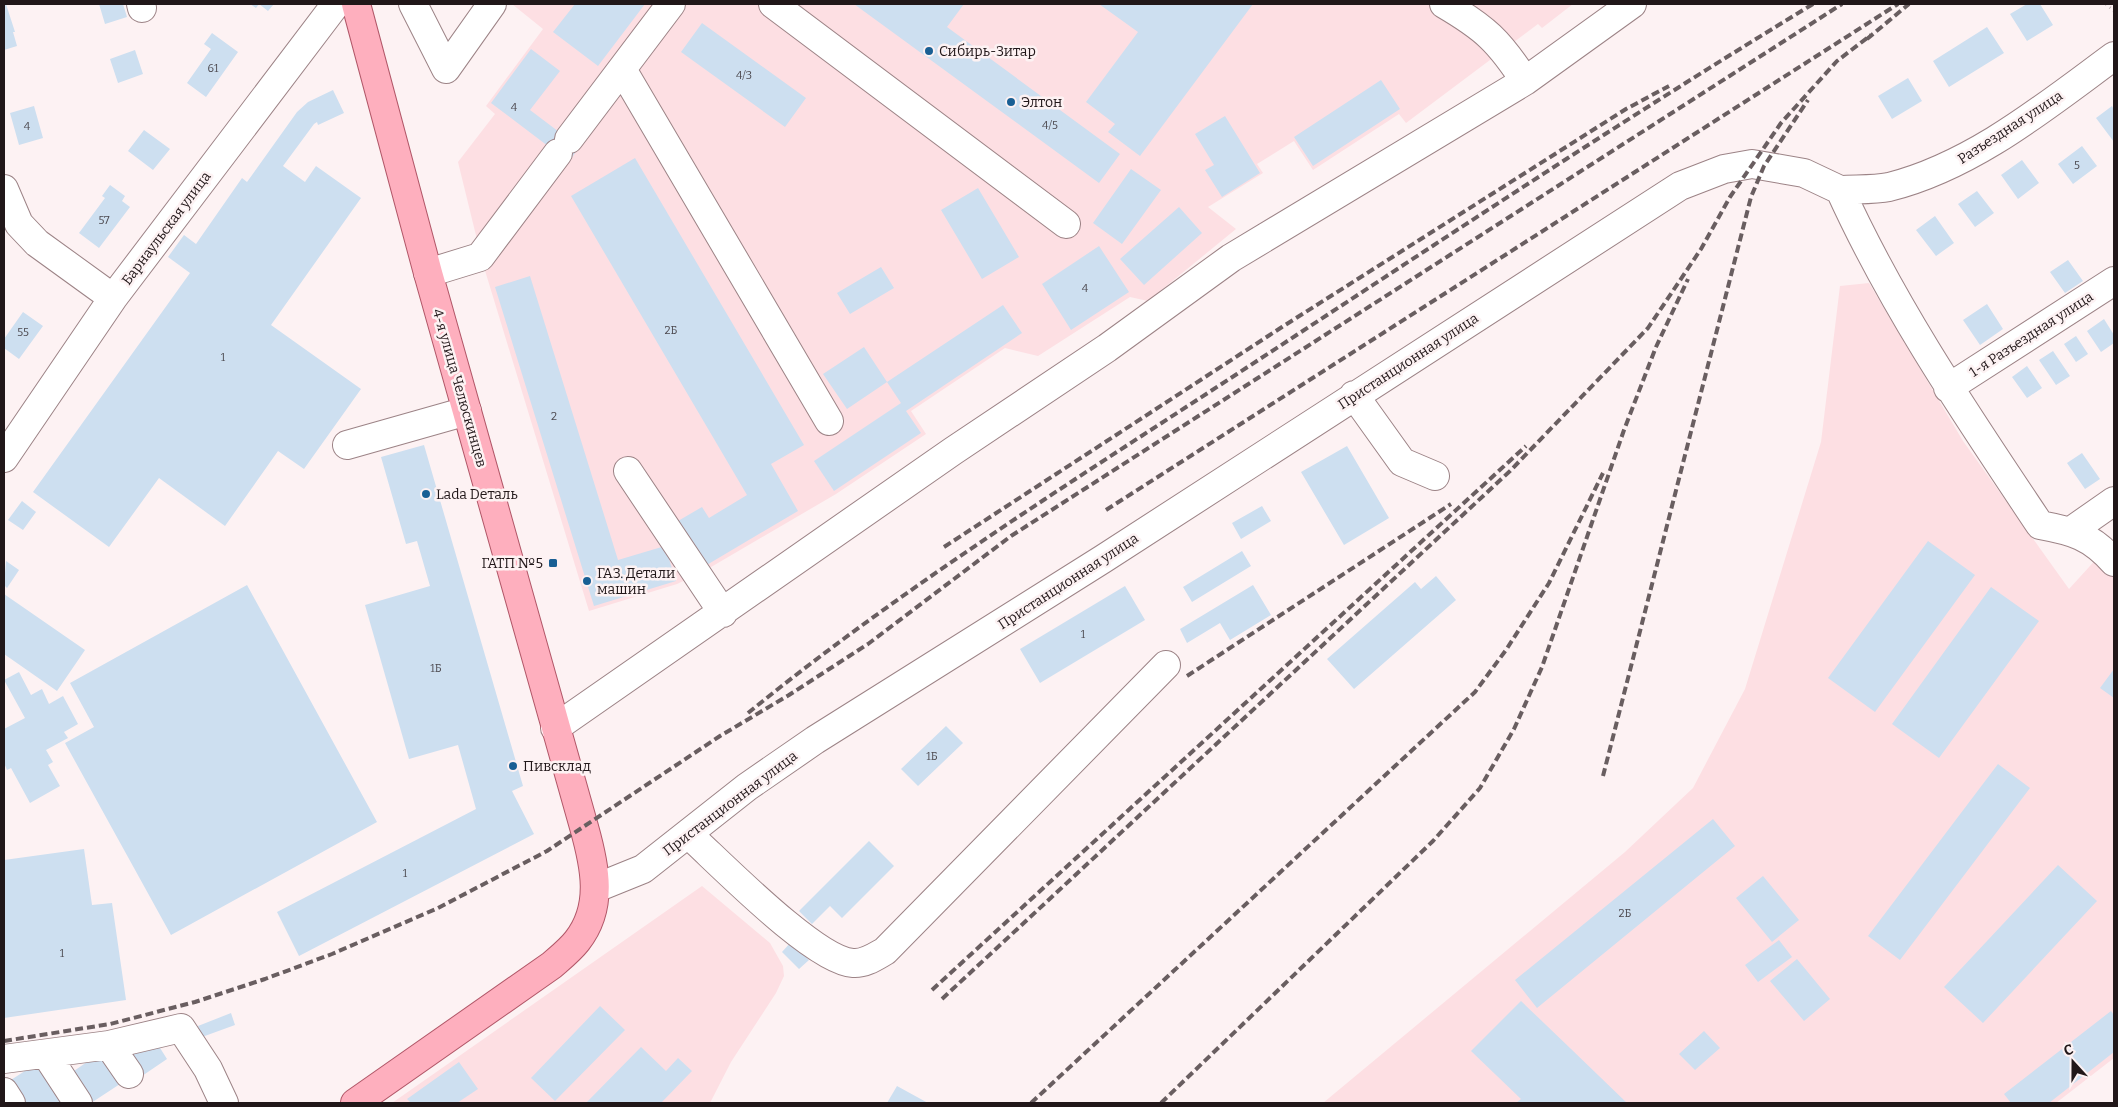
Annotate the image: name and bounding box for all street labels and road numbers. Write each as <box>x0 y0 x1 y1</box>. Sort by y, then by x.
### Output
street label: Разъездная улица <box>1955 87 2066 168</box>
street label: Барнаульская улица <box>118 168 215 288</box>
street label: 1-я Разъездная улица <box>1966 288 2097 381</box>
street label: 4-я улица Челюскинцев <box>429 307 490 469</box>
street label: Пристанционная улица <box>1335 310 1482 413</box>
street label: Пристанционная улица <box>995 530 1142 633</box>
street label: Пристанционная улица <box>660 747 801 859</box>

